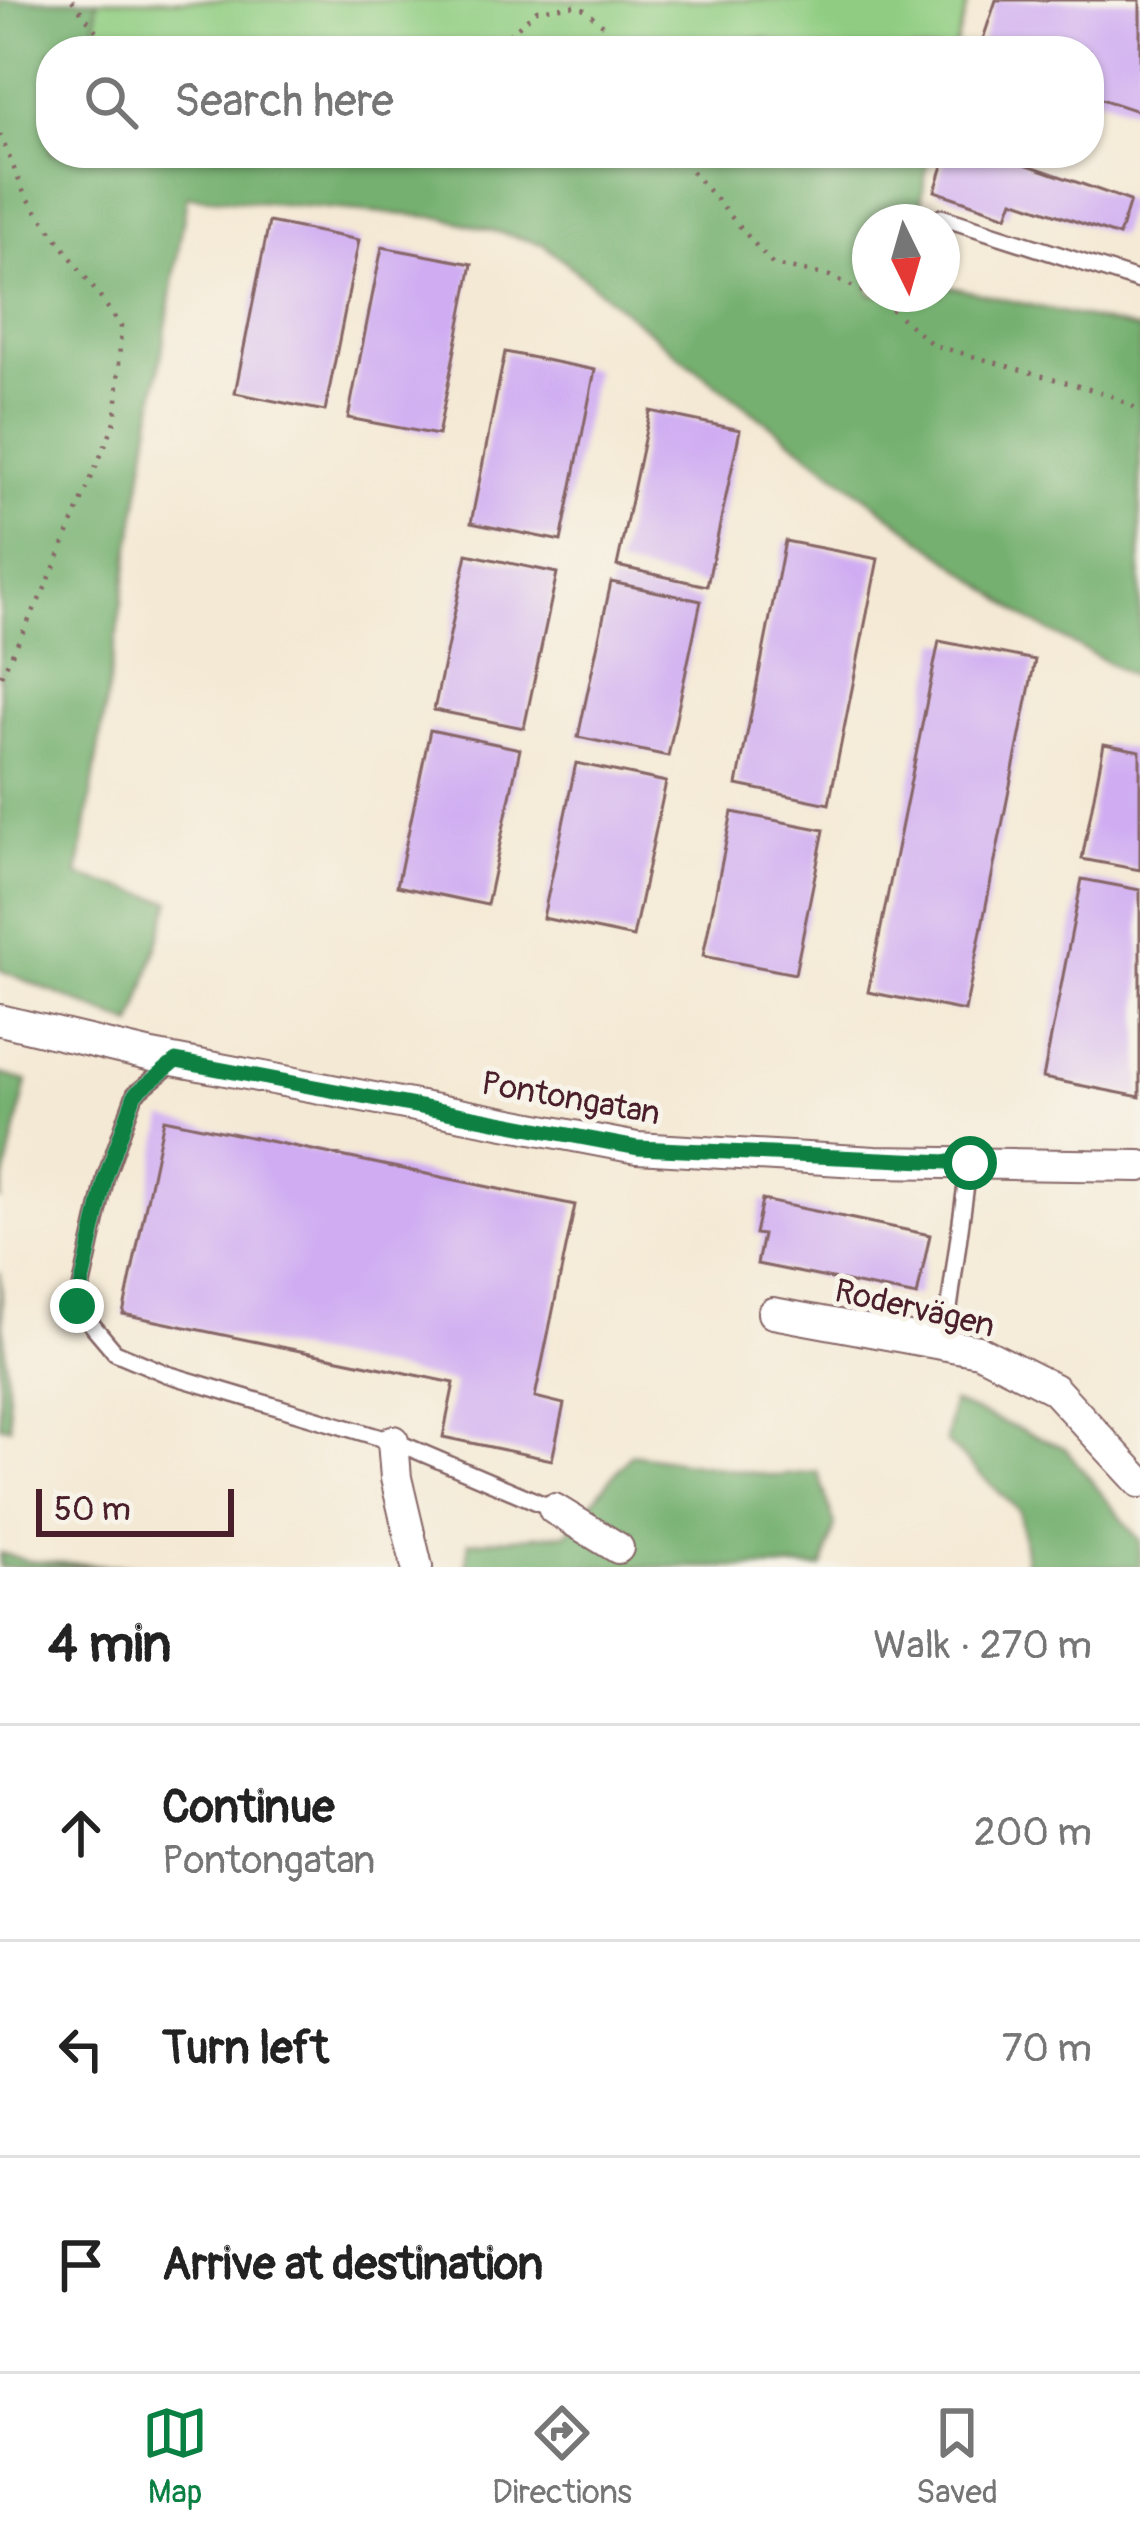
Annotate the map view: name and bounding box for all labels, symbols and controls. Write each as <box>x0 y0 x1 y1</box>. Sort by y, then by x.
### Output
search box <box>36 36 1104 168</box>
icon: search <box>78 69 144 135</box>
text: Search here <box>174 74 394 130</box>
north arrow <box>852 204 960 312</box>
street label: Pontongatan <box>478 1063 663 1134</box>
route start <box>943 1136 997 1190</box>
street label: Rodervägen <box>831 1270 999 1347</box>
route end <box>50 1279 104 1333</box>
scale bar <box>36 1483 234 1536</box>
text: 50 m <box>54 1489 131 1530</box>
text: 4 min <box>48 1613 171 1677</box>
text: Walk · 270 m <box>873 1621 1092 1670</box>
text: Continue <box>162 1780 335 1836</box>
icon: ahead <box>48 1800 114 1866</box>
text: 200 m <box>974 1808 1092 1857</box>
text: Pontongatan <box>162 1836 375 1885</box>
icon: left <box>48 2016 114 2082</box>
text: Turn left <box>162 2021 329 2077</box>
text: 70 m <box>1002 2024 1092 2073</box>
icon: arrive <box>48 2232 114 2298</box>
text: Arrive at destination <box>162 2237 543 2293</box>
tab: Map <box>142 2400 208 2513</box>
tab: Directions <box>492 2400 632 2513</box>
tab: Saved <box>916 2400 998 2513</box>

